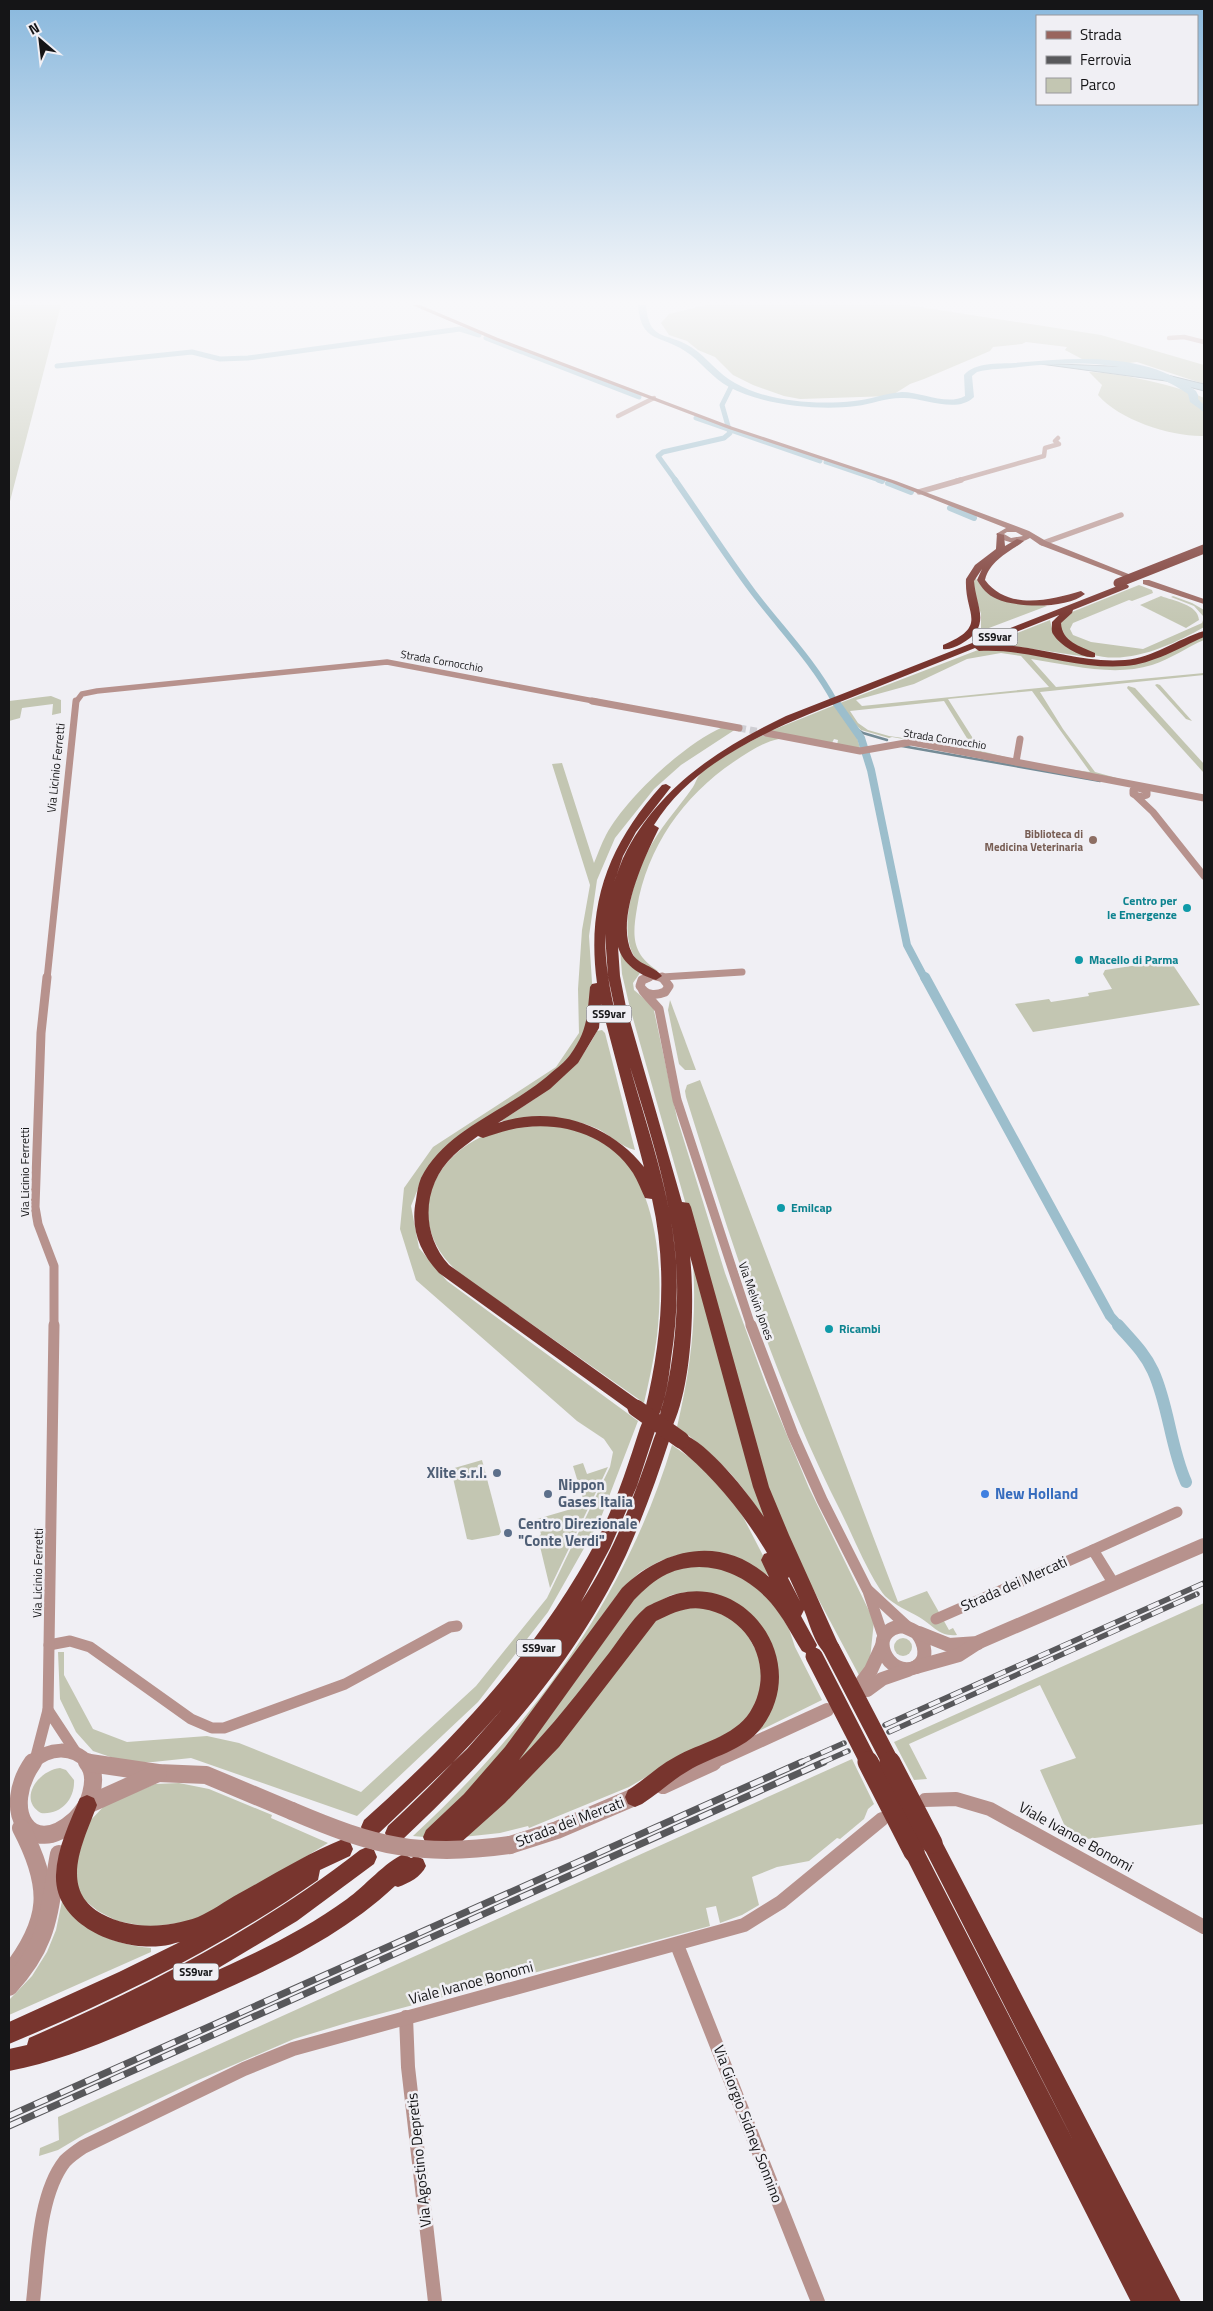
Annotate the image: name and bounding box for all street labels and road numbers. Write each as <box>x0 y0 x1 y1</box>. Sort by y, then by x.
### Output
road number: SS9var <box>972 628 1018 646</box>
street label: Strada Cornocchio <box>399 646 485 676</box>
street label: Via Licinio Ferretti <box>41 722 70 814</box>
street label: Strada Cornocchio <box>902 725 988 753</box>
road number: SS9var <box>586 1006 632 1022</box>
street label: Via Licinio Ferretti <box>15 1127 34 1217</box>
street label: Via Melvin Jones <box>733 1259 780 1343</box>
street label: Via Licinio Ferretti <box>27 1528 48 1618</box>
street label: Strada dei Mercati <box>957 1550 1071 1617</box>
road number: SS9var <box>516 1640 562 1656</box>
street label: Strada dei Mercati <box>512 1790 627 1853</box>
street label: Viale Ivanoe Bonomi <box>1015 1795 1138 1878</box>
street label: Viale Ivanoe Bonomi <box>406 1955 536 2010</box>
road number: SS9var <box>174 1964 218 1980</box>
street label: Via Giorgio Sidney Sonnino <box>708 2042 789 2206</box>
street label: Via Agostino Depretis <box>400 2092 437 2229</box>

